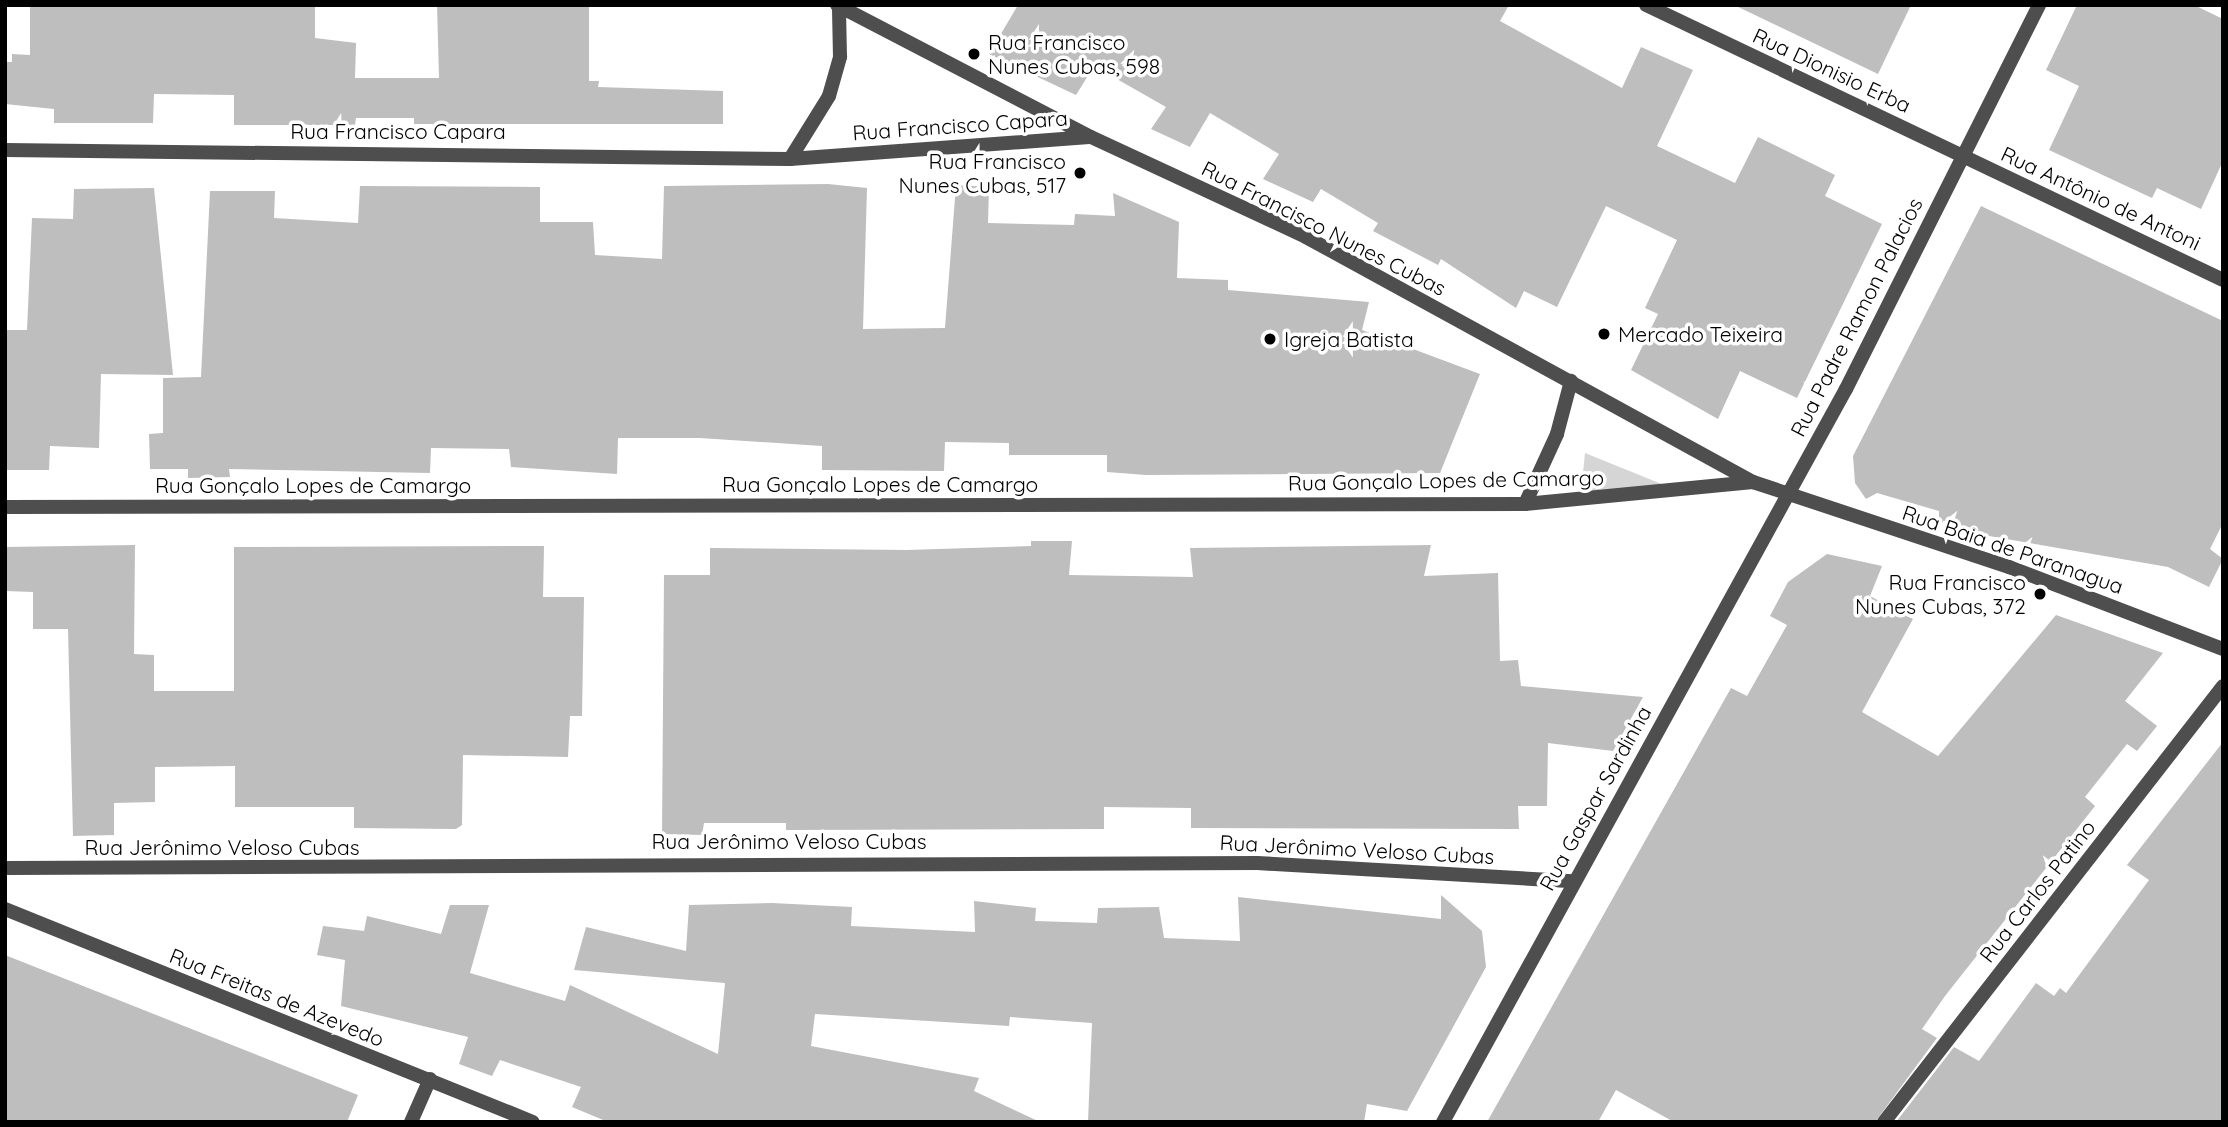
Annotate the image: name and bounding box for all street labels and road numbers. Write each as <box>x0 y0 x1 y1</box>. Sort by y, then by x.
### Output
street label: Rua Dionisio Erba <box>1749 22 1915 118</box>
street label: Rua Francisco Capara <box>852 105 1068 145</box>
street label: Rua Francisco Capara <box>290 118 506 144</box>
street label: Rua Antônio de Antoni <box>1997 141 2205 255</box>
street label: Rua Francisco Nunes Cubas <box>1198 155 1450 301</box>
street label: Rua Padre Ramon Palacios <box>1785 193 1927 441</box>
street label: Rua Gonçalo Lopes de Camargo <box>1288 465 1604 495</box>
street label: Rua Gonçalo Lopes de Camargo <box>722 471 1038 497</box>
street label: Rua Gonçalo Lopes de Camargo <box>155 472 471 498</box>
street label: Rua Baia de Paranagua <box>1899 499 2127 599</box>
street label: Rua Gaspar Sardinha <box>1534 701 1656 895</box>
street label: Rua Carlos Patino <box>1974 815 2100 967</box>
street label: Rua Jerônimo Veloso Cubas <box>652 828 926 854</box>
street label: Rua Jerônimo Veloso Cubas <box>1219 829 1495 869</box>
street label: Rua Jerônimo Veloso Cubas <box>85 834 359 860</box>
street label: Rua Freitas de Azevedo <box>166 942 388 1052</box>

